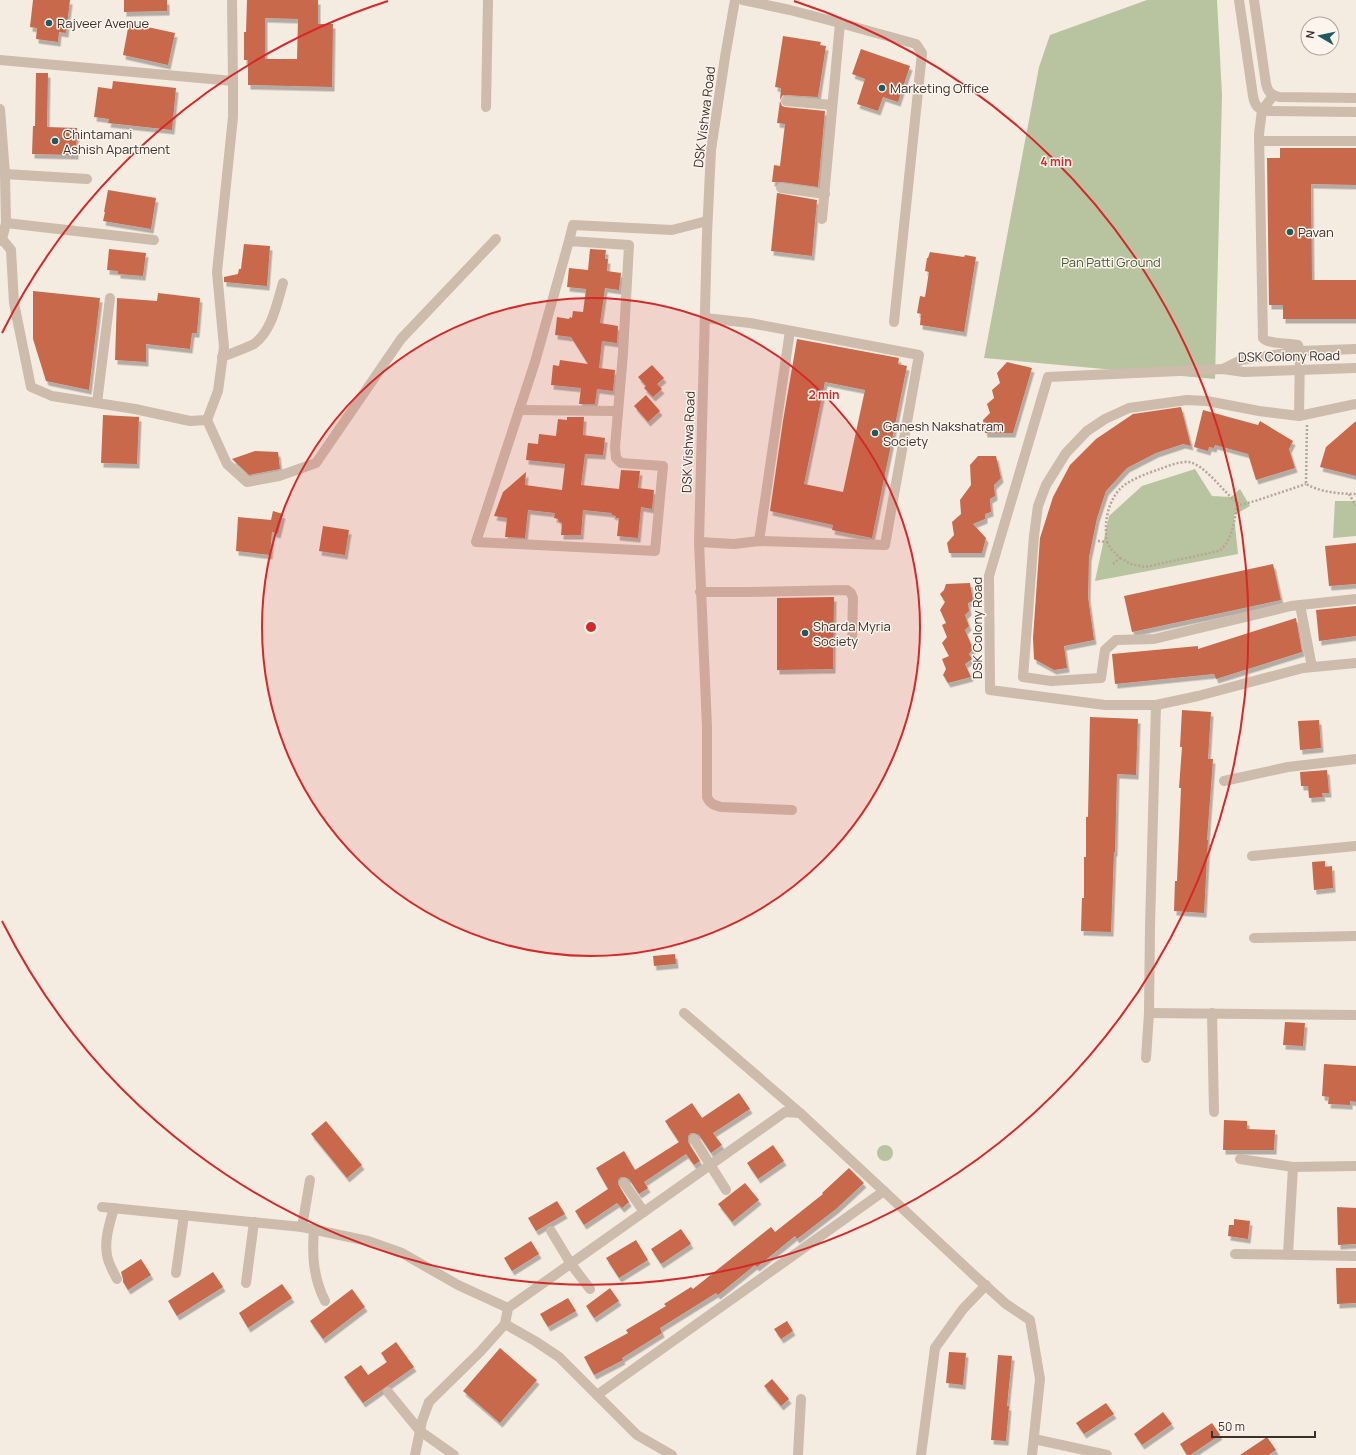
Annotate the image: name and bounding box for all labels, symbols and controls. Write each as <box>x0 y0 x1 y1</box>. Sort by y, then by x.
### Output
place label: Rajveer Avenue <box>57 14 149 32</box>
north arrow <box>1300 16 1340 56</box>
marker: Rajveer Avenue <box>44 18 54 28</box>
text: N <box>1302 29 1318 39</box>
street label: DSK Vishwa Road <box>689 65 719 169</box>
place label: Marketing Office <box>890 79 989 97</box>
marker: Marketing Office <box>877 83 887 93</box>
place label: Chintamani Ashish Apartment <box>63 125 170 158</box>
marker: Chintamani Ashish Apartment <box>50 136 60 146</box>
text: 4 min <box>1040 153 1072 170</box>
place label: Pavan <box>1298 223 1334 241</box>
marker: Pavan <box>1285 227 1295 237</box>
park label: Pan Patti Ground <box>1061 253 1161 271</box>
street label: DSK Colony Road <box>1238 346 1340 366</box>
text: 2 min <box>808 386 840 403</box>
street label: DSK Vishwa Road <box>677 391 699 493</box>
place label: Ganesh Nakshatram Society <box>883 417 1004 450</box>
marker: Ganesh Nakshatram Society <box>870 428 880 438</box>
street label: DSK Colony Road <box>968 577 986 679</box>
place label: Sharda Myria Society <box>813 617 891 650</box>
centre of rings <box>584 620 598 634</box>
marker: Sharda Myria Society <box>800 628 810 638</box>
scale bar <box>1212 1413 1315 1439</box>
text: 50 m <box>1218 1418 1245 1435</box>

